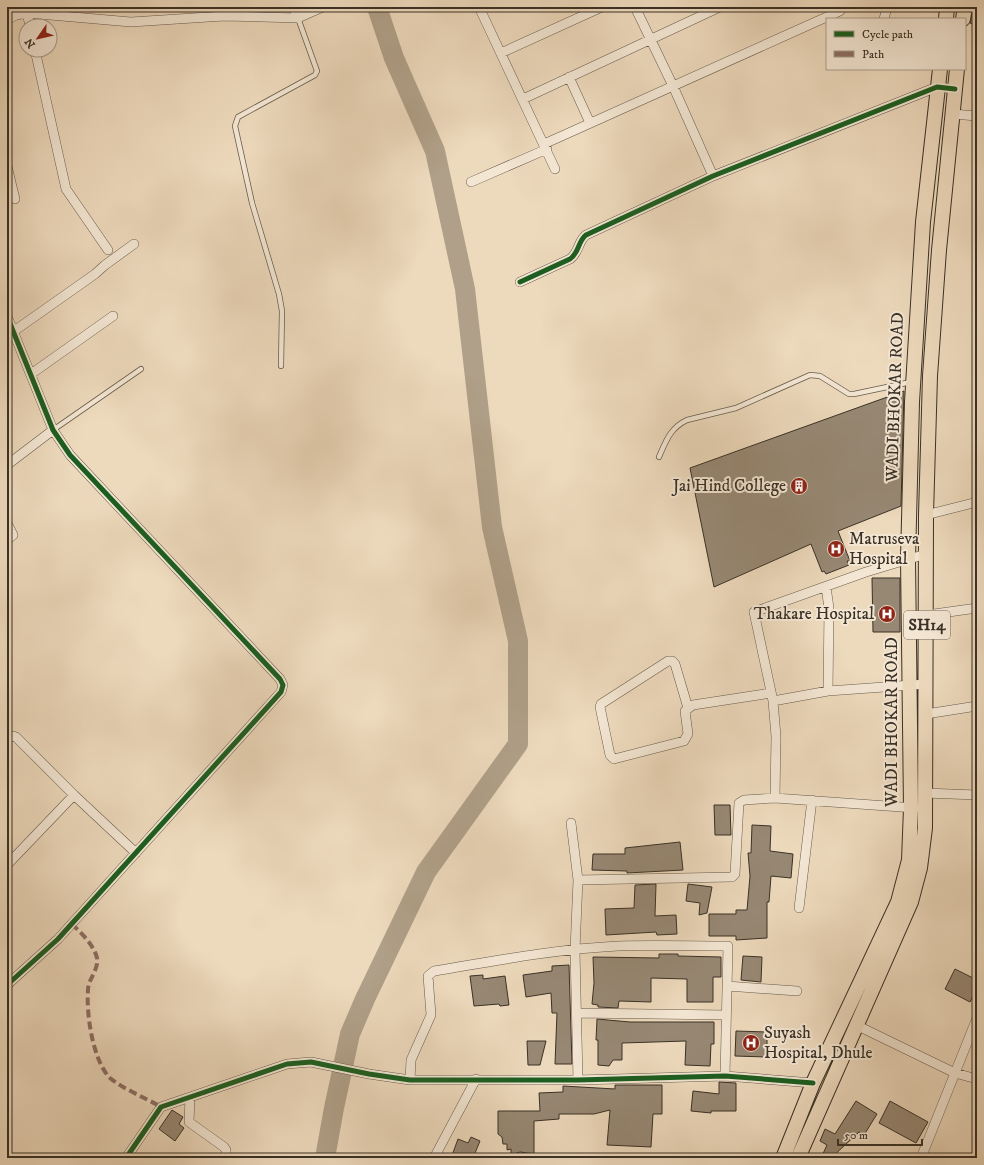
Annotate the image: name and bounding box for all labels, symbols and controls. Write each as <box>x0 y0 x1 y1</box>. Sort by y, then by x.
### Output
north arrow <box>18 18 58 58</box>
legend <box>826 18 966 70</box>
text: Cycle path <box>862 27 914 42</box>
text: N <box>22 35 39 51</box>
text: Path <box>862 47 885 62</box>
street label: WADI BHOKAR ROAD <box>881 312 909 483</box>
place label: Jai Hind College <box>671 475 786 497</box>
building icon: Jai Hind College <box>789 476 809 496</box>
place label: Matruseva Hospital <box>849 528 920 570</box>
hospital icon: Matruseva Hospital <box>826 539 846 559</box>
place label: Thakare Hospital <box>754 603 874 625</box>
hospital icon: Thakare Hospital <box>877 604 897 624</box>
road number: SH14 <box>904 611 950 639</box>
street label: WADI BHOKAR ROAD <box>881 637 903 808</box>
place label: Suyash Hospital, Dhule <box>764 1022 873 1064</box>
hospital icon: Suyash Hospital, Dhule <box>741 1033 761 1053</box>
scale bar <box>838 1121 922 1147</box>
text: 50 m <box>844 1128 868 1143</box>

